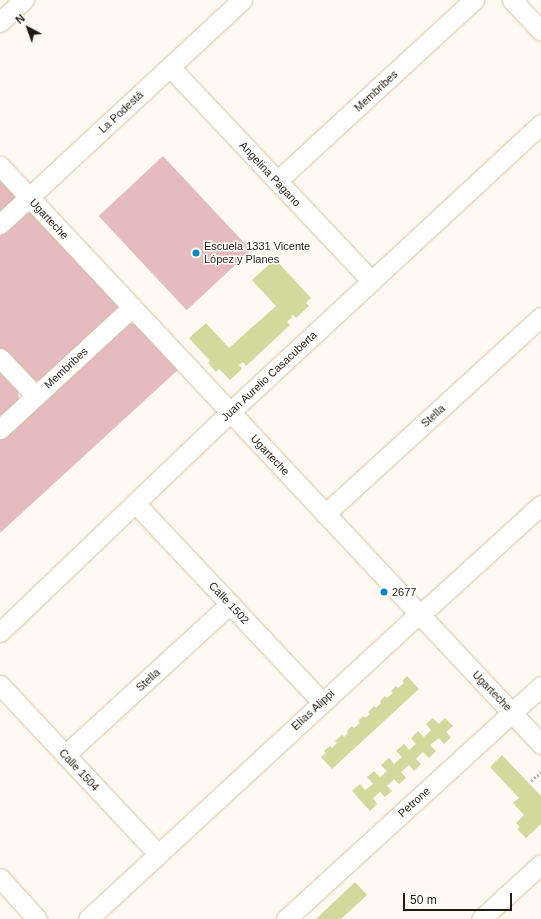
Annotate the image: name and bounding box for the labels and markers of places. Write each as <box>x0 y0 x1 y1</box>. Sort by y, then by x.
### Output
place label: Escuela 1331 Vicente López y Planes <box>204 240 310 266</box>
marker: Escuela 1331 Vicente López y Planes <box>191 248 201 258</box>
place label: 2677 <box>392 585 416 599</box>
marker: 2677 <box>379 587 389 597</box>

